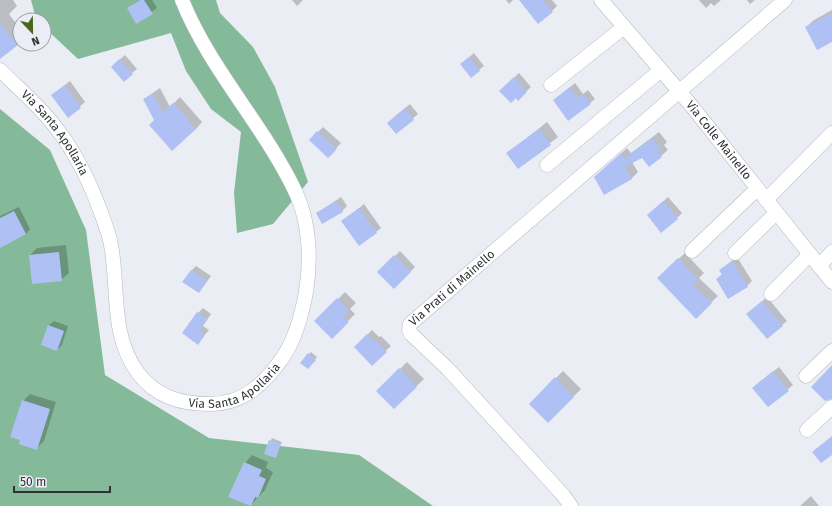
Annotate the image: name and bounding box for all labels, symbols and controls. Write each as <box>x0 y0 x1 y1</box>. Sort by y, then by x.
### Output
north arrow <box>12 12 52 52</box>
text: N <box>30 33 41 48</box>
street label: Via Santa Apollaria <box>19 87 91 178</box>
street label: Via Colle Mainello <box>683 98 754 182</box>
street label: Via Prati di Mainello <box>406 247 498 329</box>
street label: Via Santa Apollaria <box>188 360 283 411</box>
scale bar <box>14 468 110 494</box>
text: 50 m <box>20 475 46 489</box>

